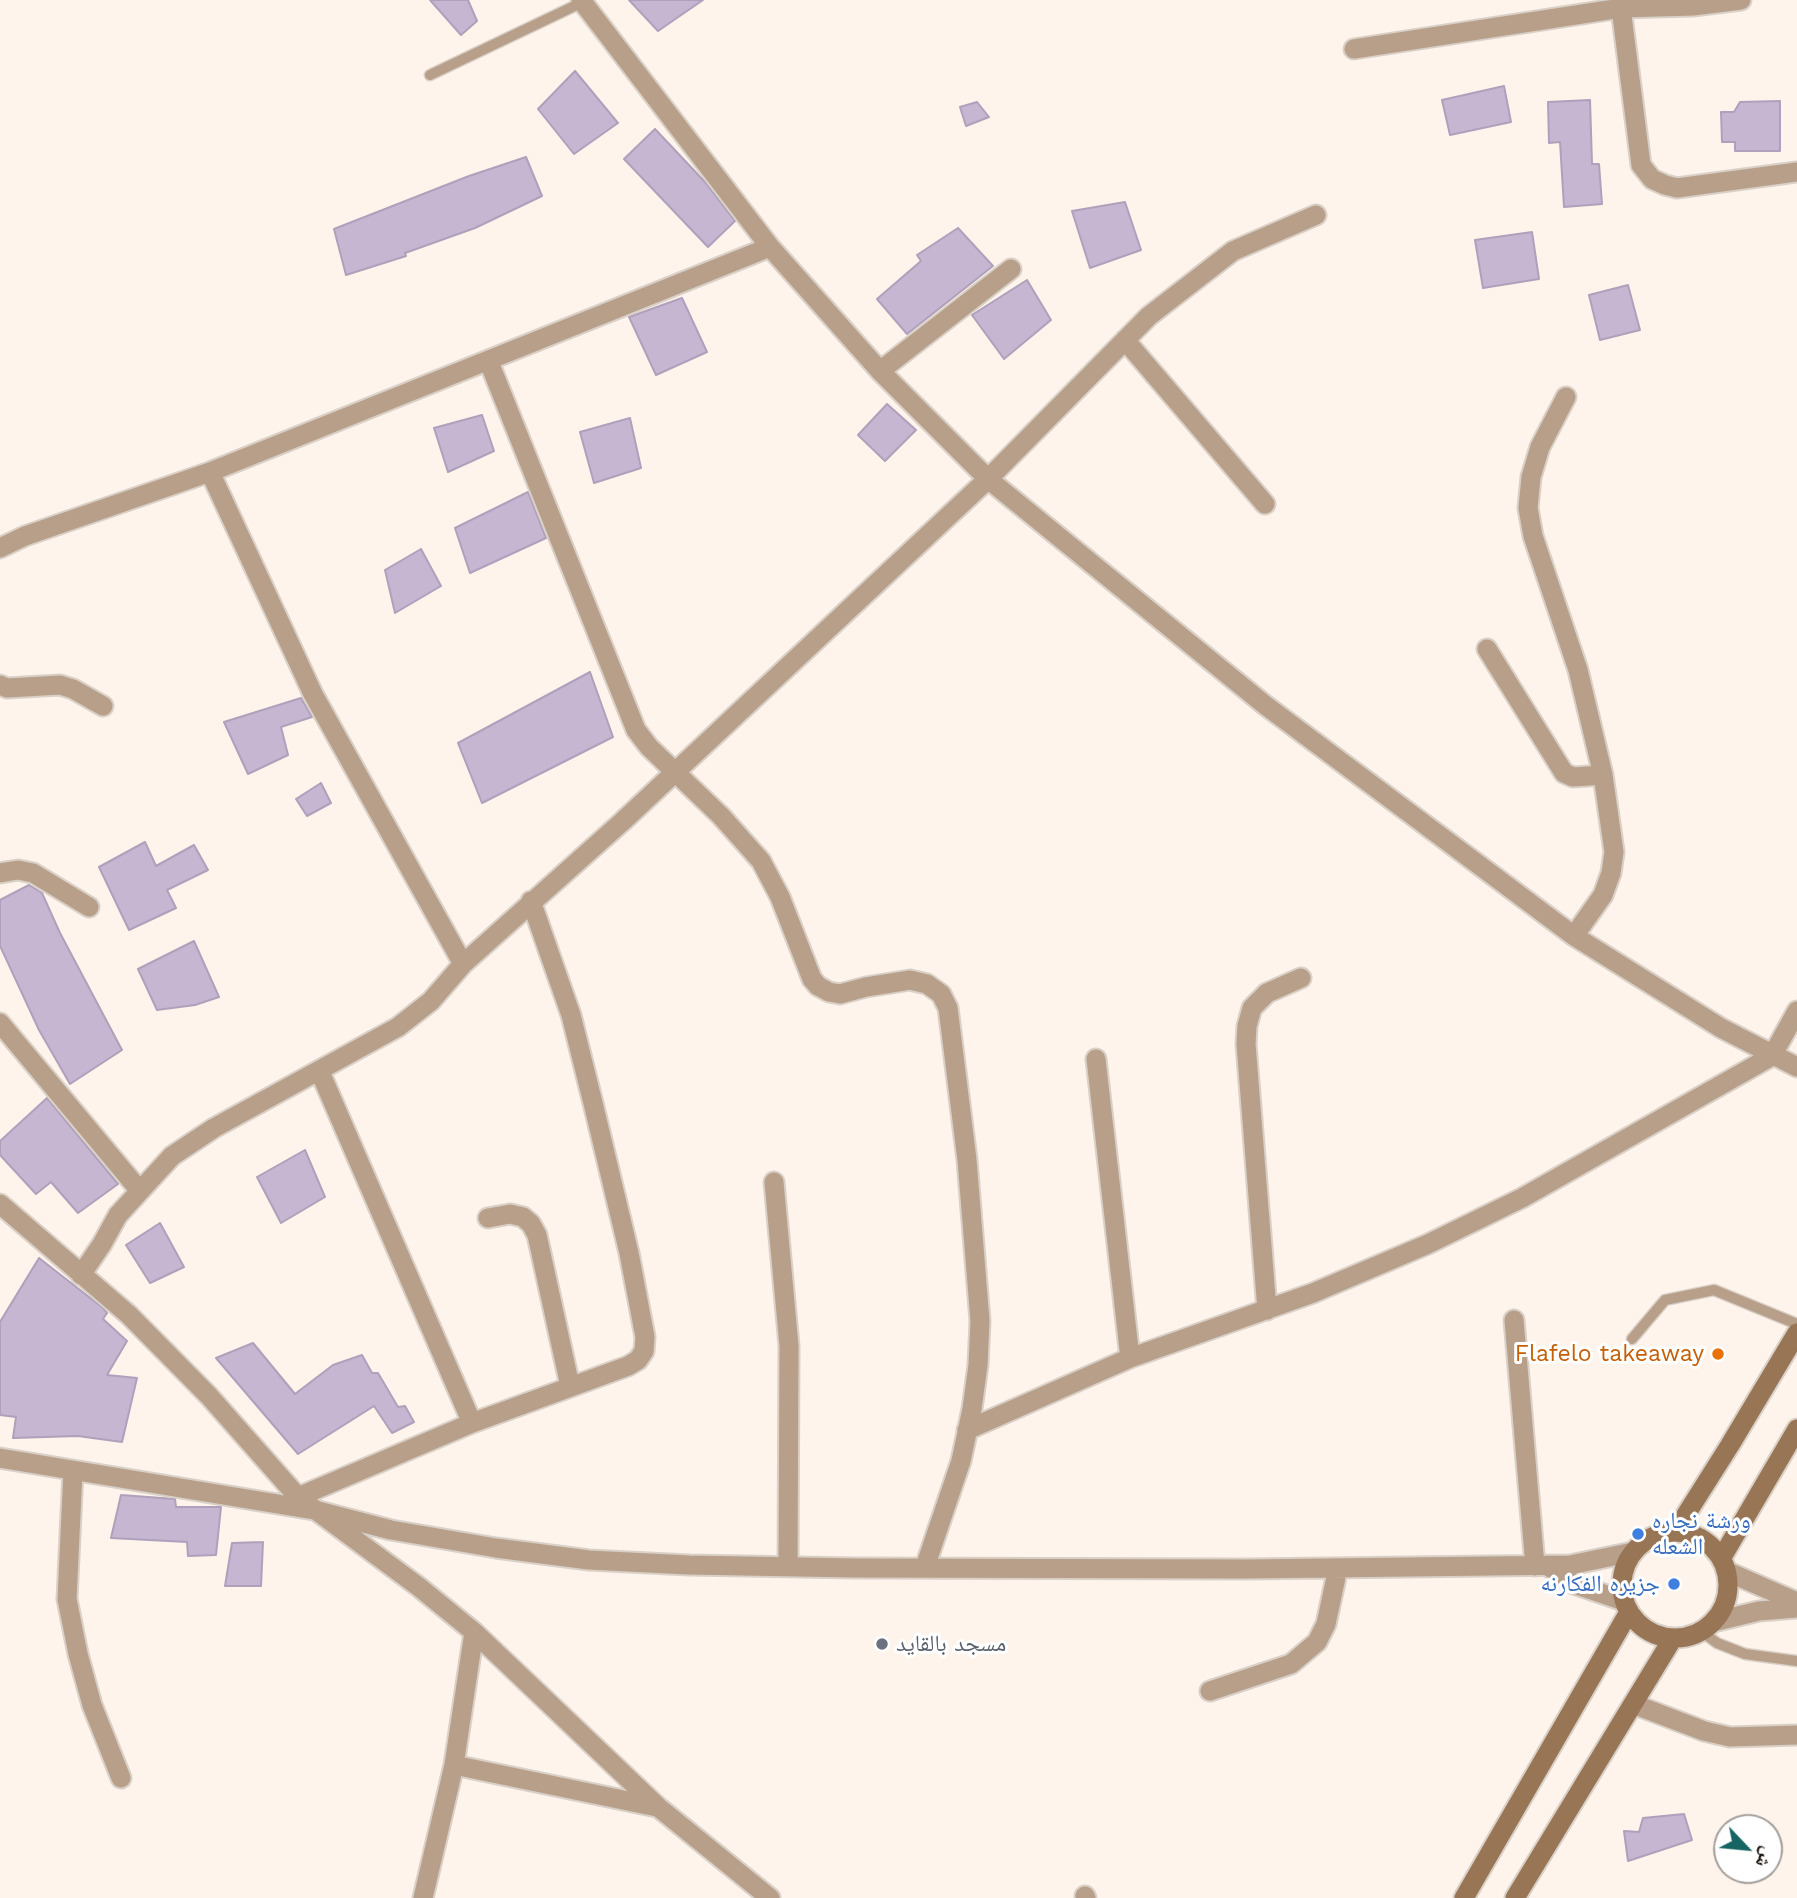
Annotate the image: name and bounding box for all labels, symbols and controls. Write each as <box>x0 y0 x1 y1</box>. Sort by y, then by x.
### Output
place label: Flafelo takeaway <box>1515 1340 1704 1368</box>
marker: Flafelo takeaway <box>1710 1346 1726 1362</box>
place label: ورشة نجاره الشعله <box>1652 1507 1751 1561</box>
marker: ورشة نجاره الشعله <box>1630 1526 1646 1542</box>
place label: جزيره الفكارنه <box>1540 1570 1660 1598</box>
marker: جزيره الفكارنه <box>1666 1576 1682 1592</box>
place label: مسجد بالقايد <box>896 1630 1006 1658</box>
marker: مسجد بالقايد <box>874 1636 890 1652</box>
north arrow <box>1713 1814 1783 1884</box>
text: ش <box>1751 1843 1780 1872</box>

